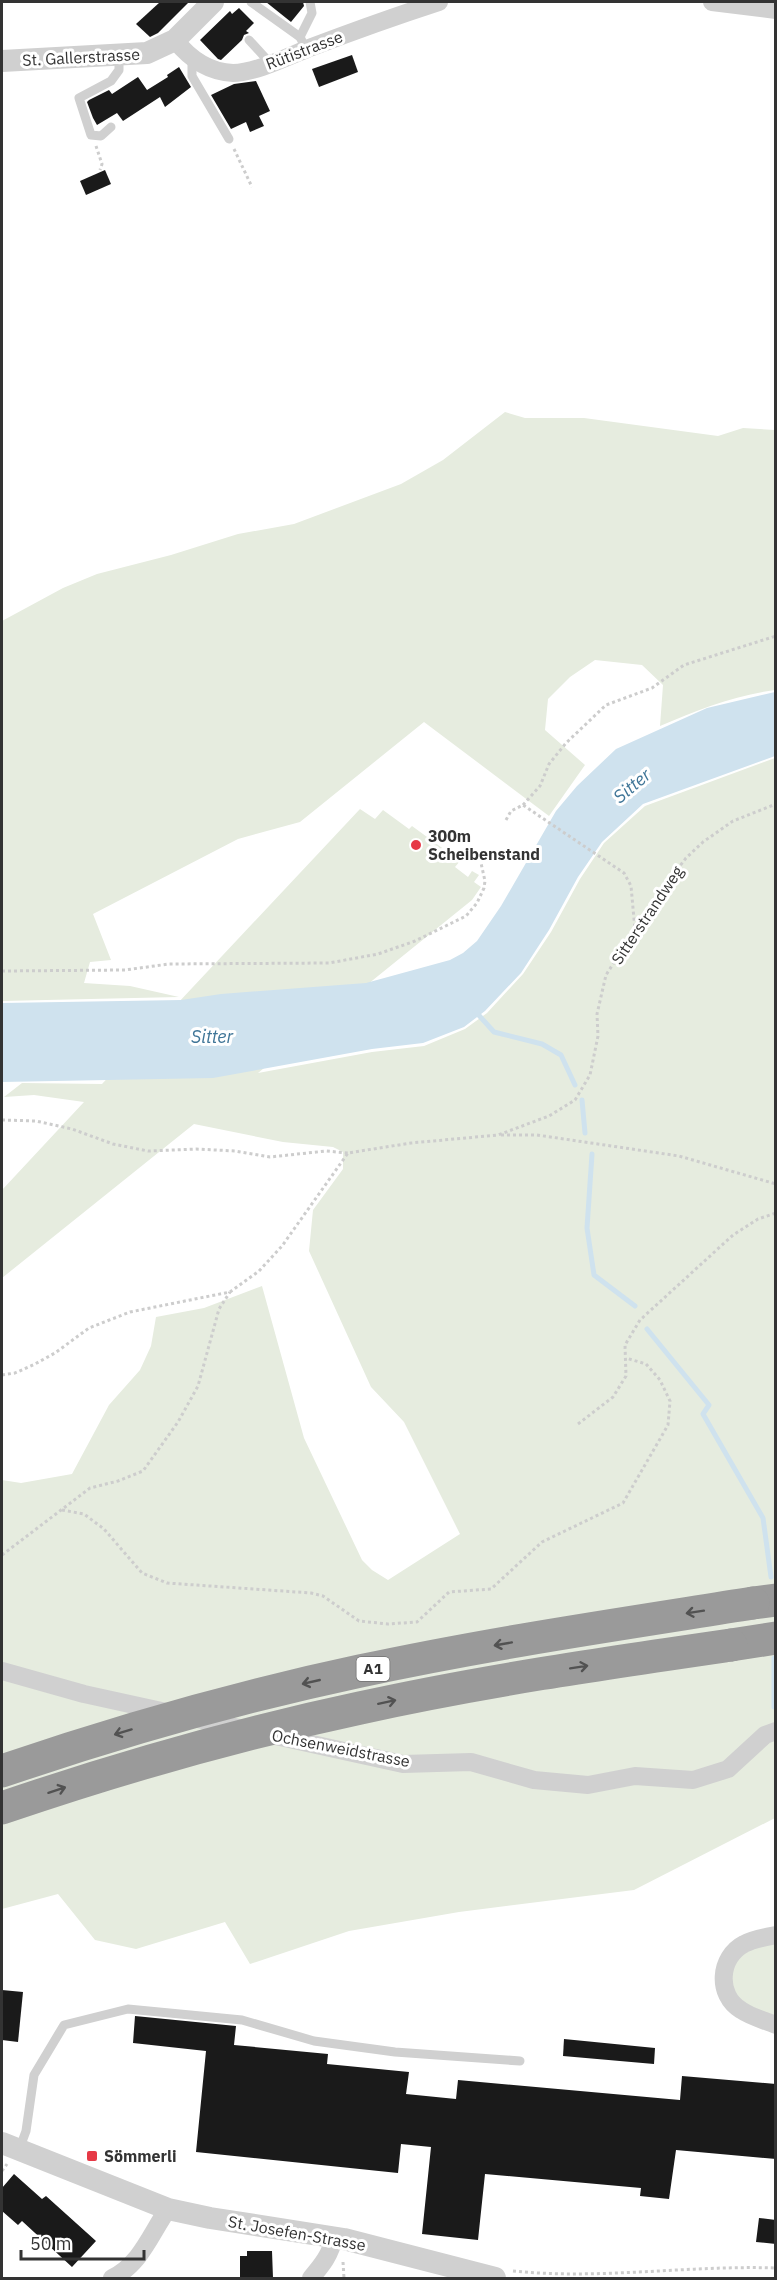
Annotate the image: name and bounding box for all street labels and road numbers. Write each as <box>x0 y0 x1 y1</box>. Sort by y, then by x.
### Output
street label: Rütistrasse <box>263 26 346 74</box>
street label: St. Gallerstrasse <box>22 44 141 70</box>
street label: Sitterstrandweg <box>607 862 688 968</box>
road number: A1 <box>356 1657 389 1681</box>
street label: Ochsenweidstrasse <box>270 1725 412 1771</box>
street label: St. Josefen-Strasse <box>227 2211 368 2255</box>

